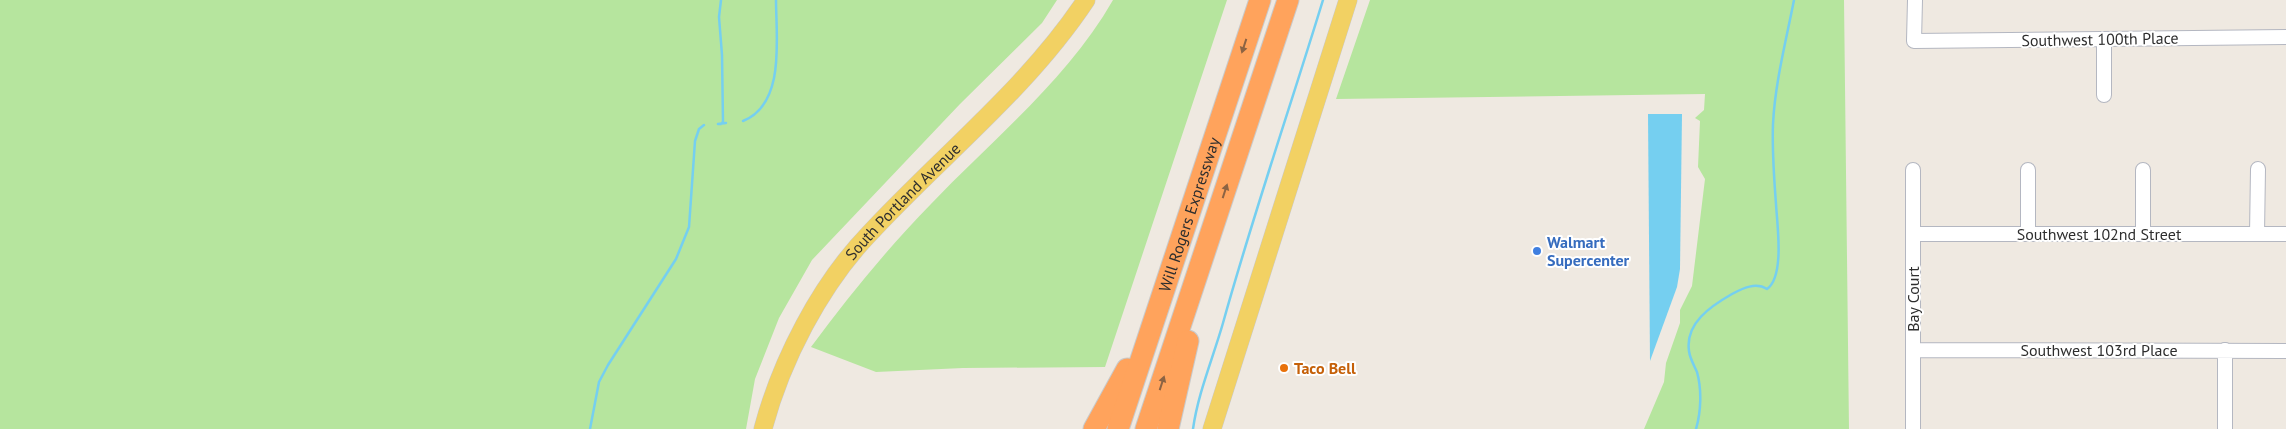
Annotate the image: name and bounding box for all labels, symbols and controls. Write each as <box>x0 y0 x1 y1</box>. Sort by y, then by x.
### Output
street label: Southwest 100th Place <box>2021 28 2179 50</box>
one-way arrow <box>1240 39 1248 54</box>
street label: Will Rogers Expressway <box>1154 134 1224 294</box>
street label: South Portland Avenue <box>841 138 964 264</box>
one-way arrow <box>1222 184 1229 199</box>
street label: Southwest 102nd Street <box>2017 224 2182 244</box>
place label: Walmart Supercenter <box>1547 232 1630 270</box>
marker: Walmart Supercenter <box>1531 245 1543 257</box>
street label: Bay Court <box>1903 266 1923 332</box>
street label: Southwest 103rd Place <box>2020 340 2178 360</box>
place label: Taco Bell <box>1294 358 1356 378</box>
marker: Taco Bell <box>1278 362 1290 374</box>
one-way arrow <box>1158 375 1166 390</box>

